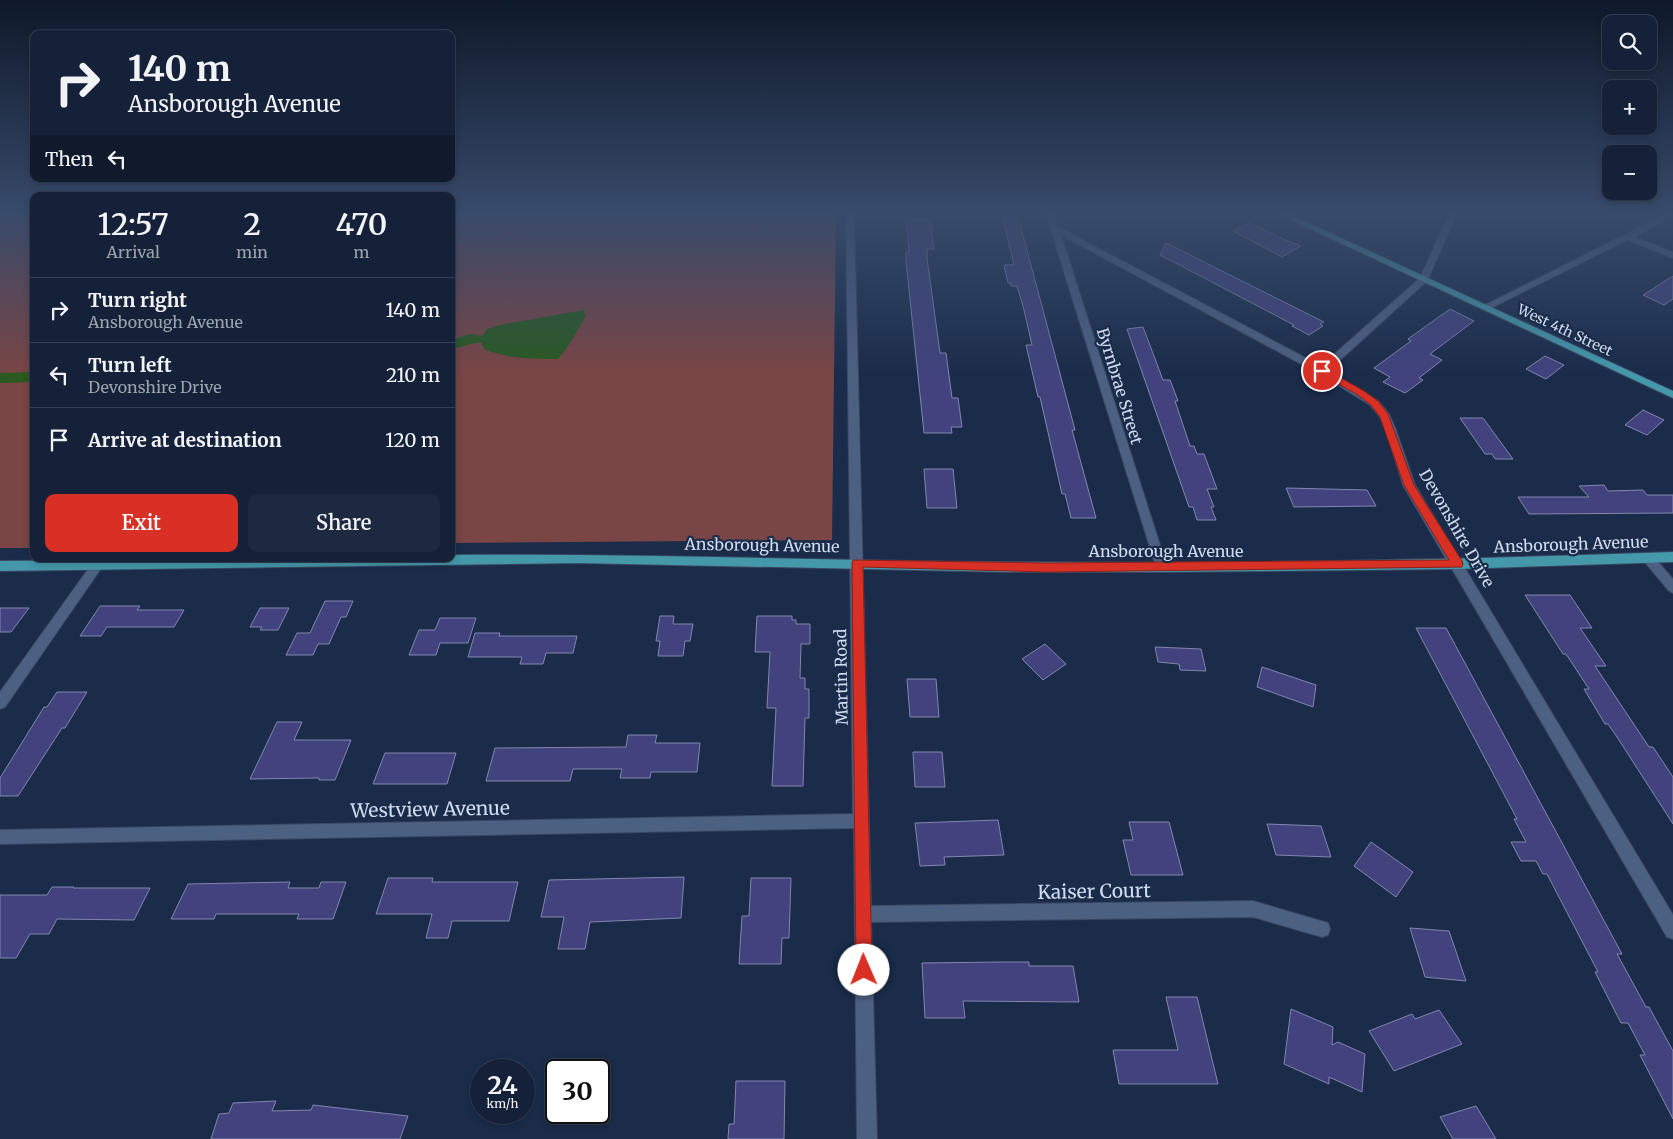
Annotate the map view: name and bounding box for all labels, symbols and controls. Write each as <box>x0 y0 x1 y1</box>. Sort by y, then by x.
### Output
map controls <box>1602 15 1657 200</box>
button: search <box>1602 15 1657 70</box>
text: 140 m <box>128 47 231 91</box>
icon: right <box>45 50 110 115</box>
button: + <box>1602 80 1657 135</box>
text: Ansborough Avenue <box>128 90 341 118</box>
icon: left <box>103 145 131 173</box>
button: − <box>1602 145 1657 200</box>
text: Then <box>45 147 93 171</box>
text: 12:57 <box>98 205 169 243</box>
text: 2 <box>243 205 261 243</box>
text: 470 <box>336 205 387 243</box>
text: Arrival <box>106 242 160 262</box>
text: min <box>236 242 268 262</box>
text: m <box>354 242 369 262</box>
text: Turn right <box>88 288 187 312</box>
icon: right <box>45 296 73 324</box>
text: 140 m <box>385 298 440 322</box>
street label: West 4th Street <box>1514 300 1616 360</box>
text: Ansborough Avenue <box>88 312 243 332</box>
street label: Byrnbrae Street <box>1093 325 1147 447</box>
pin <box>1301 350 1343 392</box>
text: Turn left <box>88 353 172 377</box>
icon: arrive <box>1308 357 1336 385</box>
icon: left <box>45 361 73 389</box>
text: 210 m <box>386 363 440 387</box>
text: Devonshire Drive <box>88 377 222 397</box>
icon: arrive <box>45 426 73 454</box>
text: Arrive at destination <box>88 428 282 452</box>
text: 120 m <box>385 428 440 452</box>
street label: Devonshire Drive <box>1415 465 1499 591</box>
button: Exit <box>45 494 238 552</box>
button: Share <box>248 494 440 552</box>
street label: Ansborough Avenue <box>1492 531 1649 557</box>
street label: Ansborough Avenue <box>683 534 840 556</box>
street label: Ansborough Avenue <box>1088 541 1243 561</box>
street label: Martin Road <box>830 628 852 725</box>
street label: Westview Avenue <box>349 796 510 822</box>
street label: Kaiser Court <box>1037 878 1151 904</box>
position arrow <box>837 943 889 995</box>
speed limit sign: 30 <box>545 1059 610 1124</box>
text: 24 <box>487 1069 518 1101</box>
text: km/h <box>487 1096 518 1111</box>

